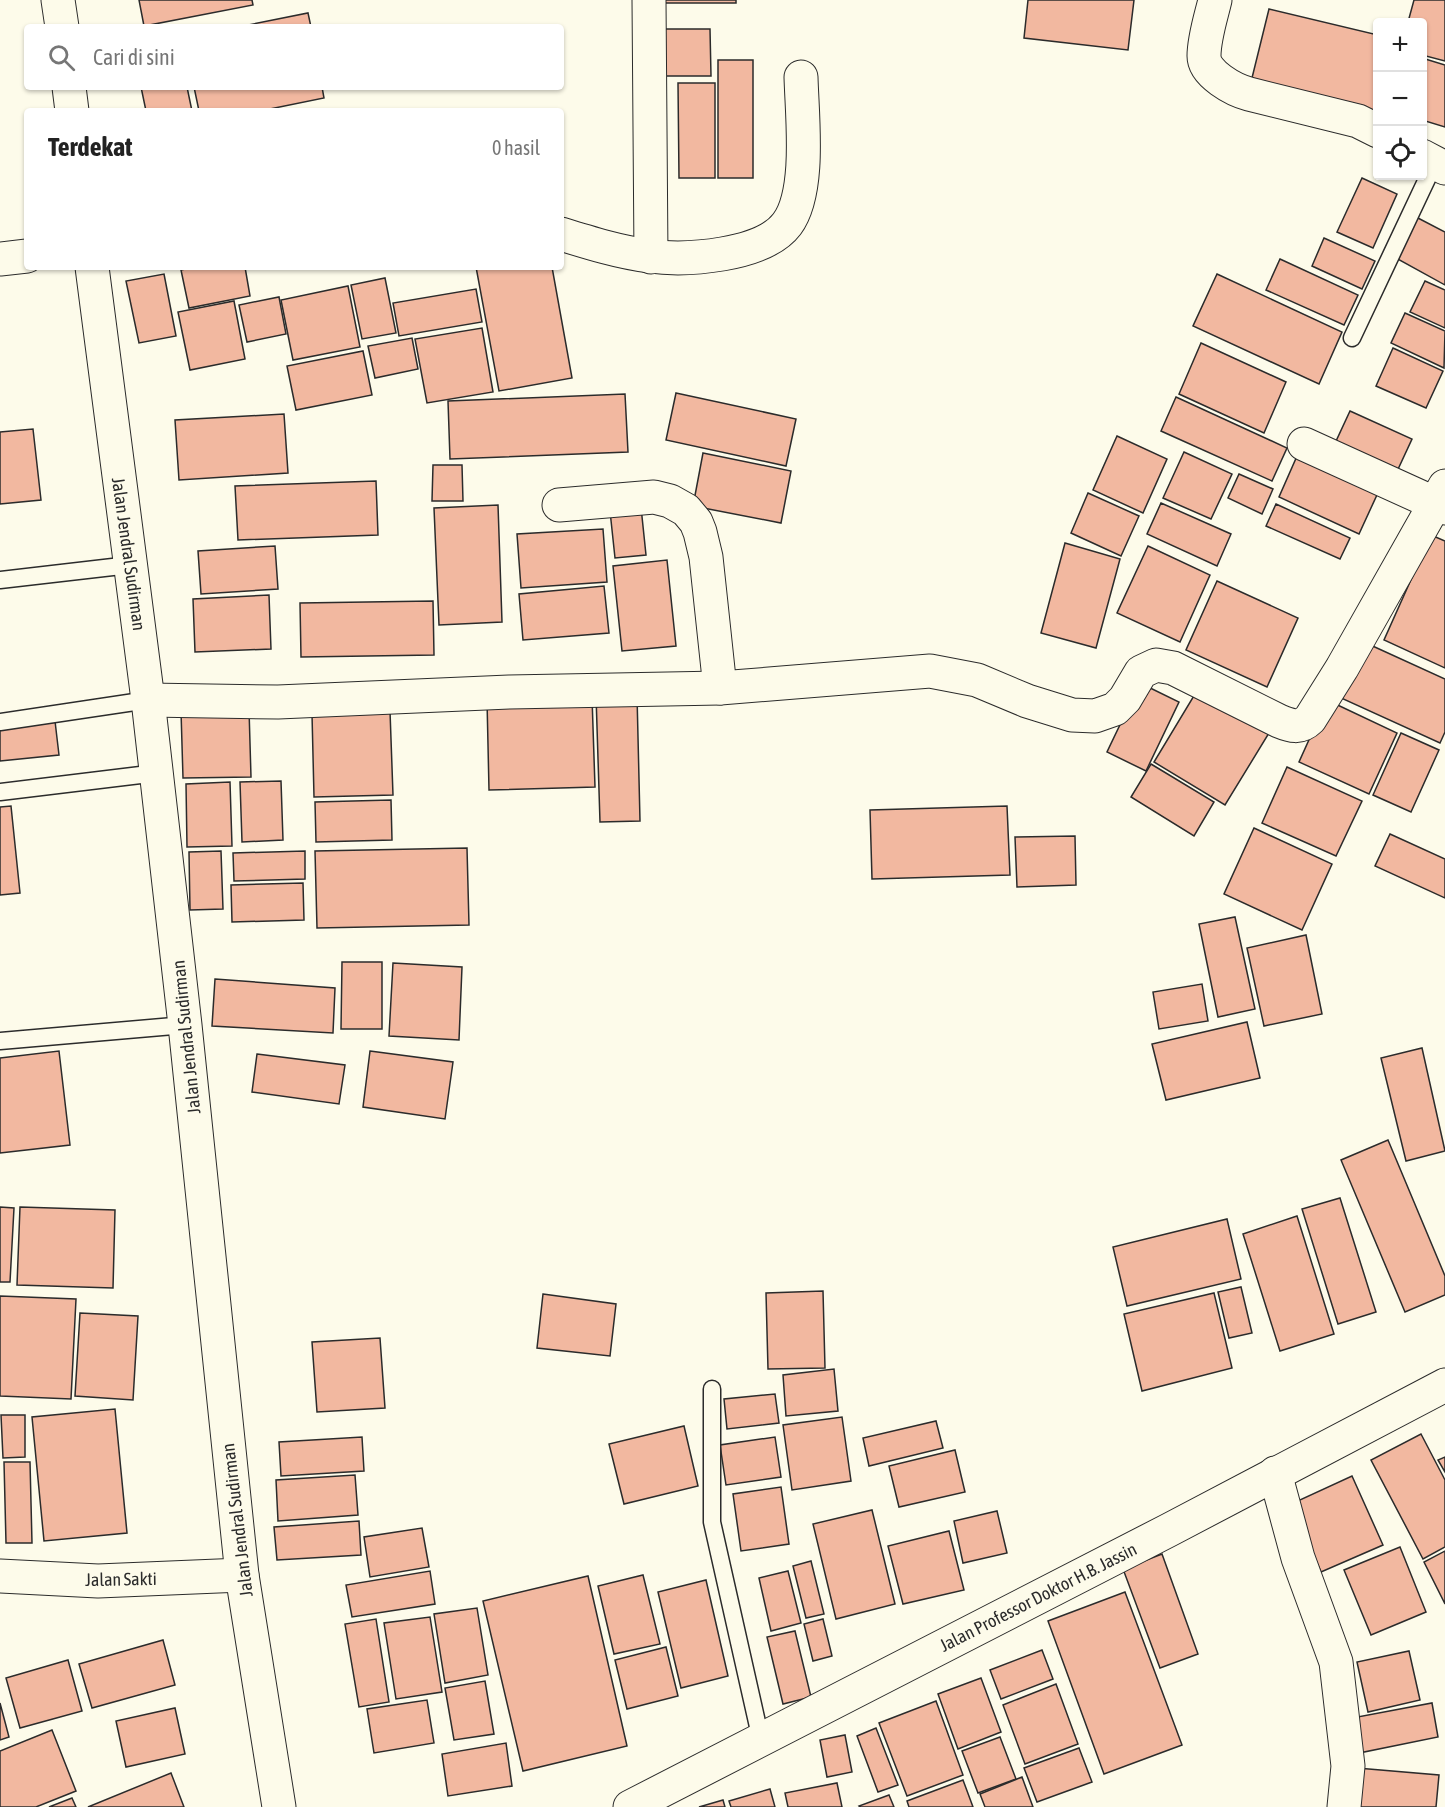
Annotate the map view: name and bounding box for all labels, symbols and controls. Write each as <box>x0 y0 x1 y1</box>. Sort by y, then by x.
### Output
map controls <box>1373 18 1427 180</box>
button: + <box>1373 18 1427 72</box>
search box <box>24 24 564 90</box>
icon: search <box>45 41 78 74</box>
text: Cari di sini <box>93 44 175 70</box>
button: − <box>1373 72 1427 126</box>
button: locate <box>1373 126 1427 180</box>
text: Terdekat <box>48 132 132 162</box>
text: 0 hasil <box>492 136 540 159</box>
street label: Jalan Jendral Sudirman <box>108 476 150 632</box>
street label: Jalan Jendral Sudirman <box>167 959 205 1115</box>
street label: Jalan Jendral Sudirman <box>217 1442 257 1598</box>
street label: Jalan Professor Doktor H.B. Jassin <box>936 1538 1140 1656</box>
street label: Jalan Sakti <box>85 1568 157 1590</box>

